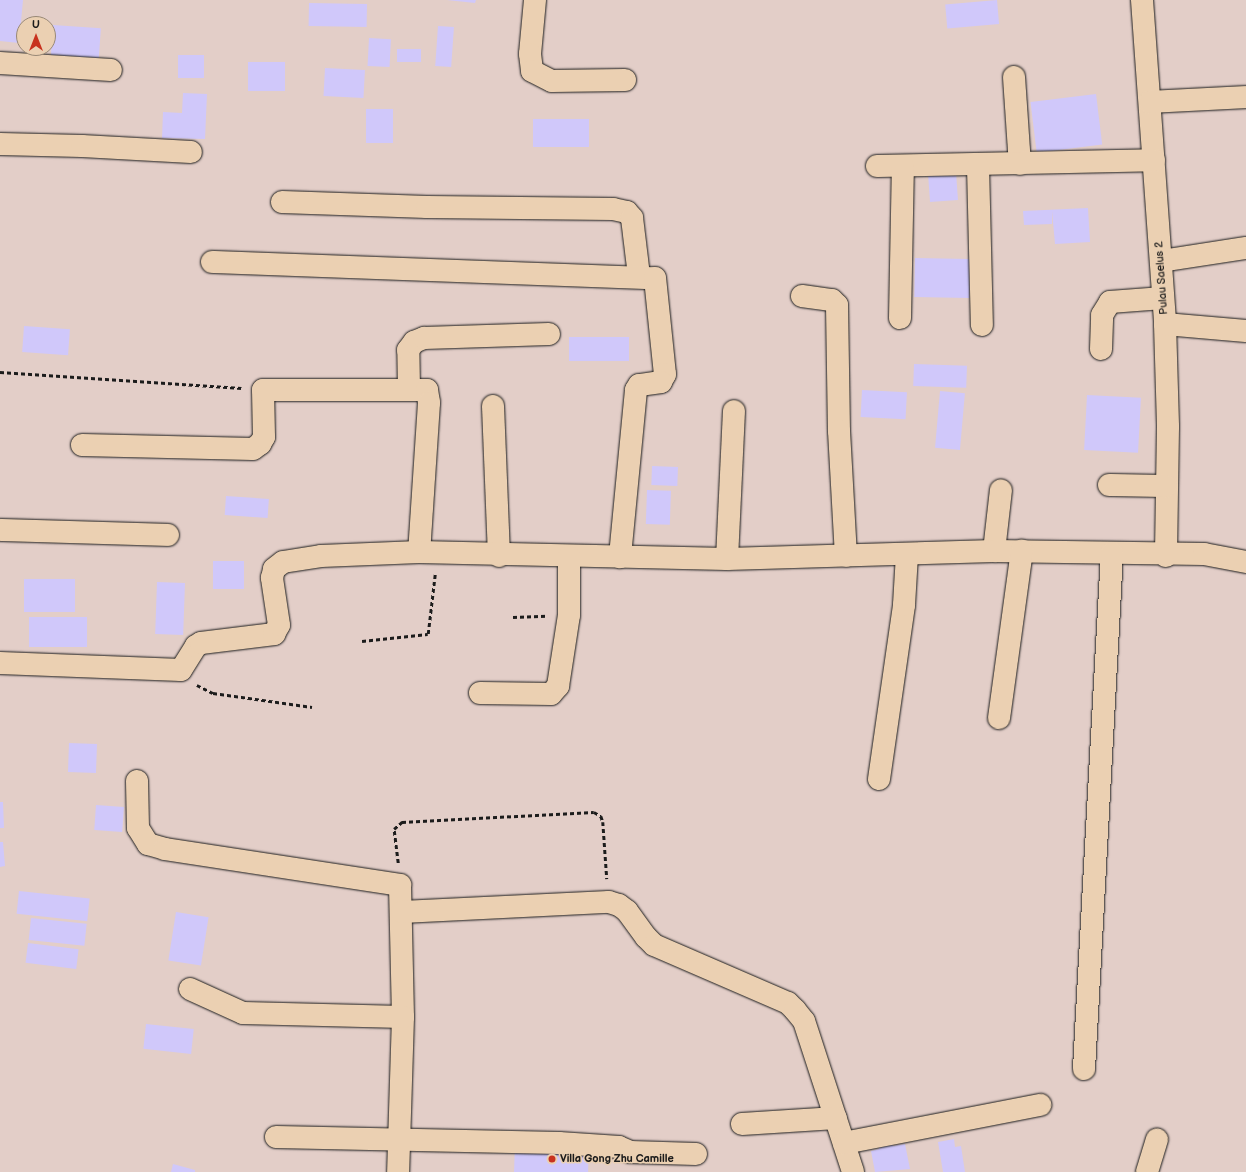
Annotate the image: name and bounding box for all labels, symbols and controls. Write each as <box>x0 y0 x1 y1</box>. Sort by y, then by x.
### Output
north arrow <box>16 16 56 56</box>
text: U <box>32 18 40 31</box>
street label: Pulau Saelus 2 <box>1153 241 1171 315</box>
place label: Villa Gong Zhu Camille <box>560 1152 674 1166</box>
marker: Villa Gong Zhu Camille <box>547 1154 557 1164</box>

